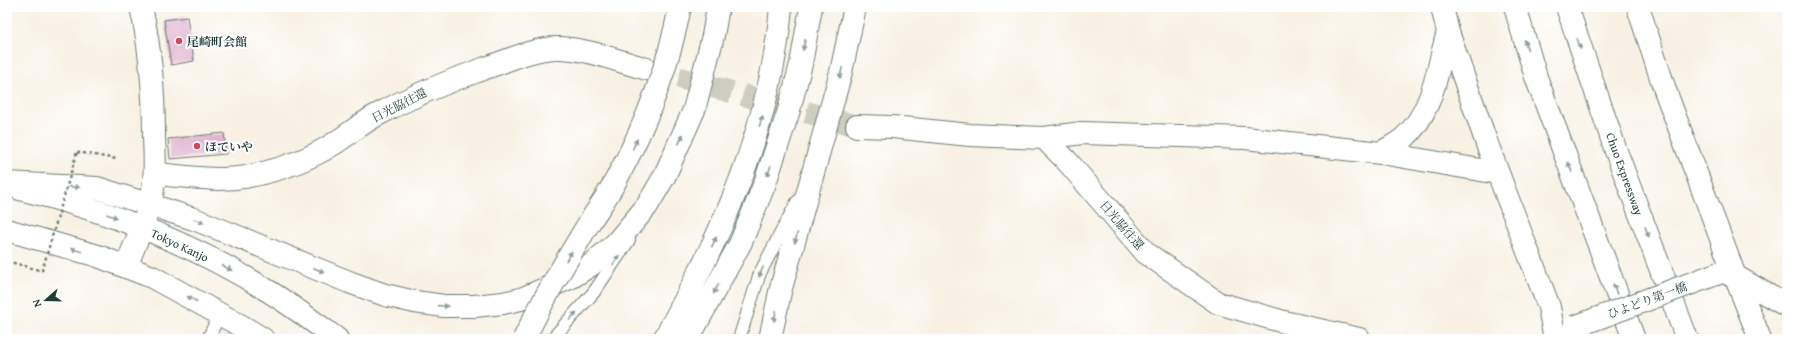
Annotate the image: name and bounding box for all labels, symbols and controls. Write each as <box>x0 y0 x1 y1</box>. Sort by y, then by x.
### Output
place label: 尾崎町会館 <box>187 33 247 50</box>
marker: 尾崎町会館 <box>174 36 184 46</box>
one-way arrow <box>1577 38 1583 50</box>
one-way arrow <box>801 39 807 52</box>
one-way arrow <box>1523 39 1529 51</box>
one-way arrow <box>838 66 844 79</box>
street label: 日光脇往還 <box>368 84 430 126</box>
one-way arrow <box>758 115 764 127</box>
street label: Chuo Expressway <box>1602 130 1648 218</box>
one-way arrow <box>678 133 684 144</box>
one-way arrow <box>632 137 638 149</box>
place label: ほていや <box>205 138 253 155</box>
marker: ほていや <box>192 141 202 151</box>
one-way arrow <box>1566 161 1572 173</box>
one-way arrow <box>766 165 772 177</box>
one-way arrow <box>68 183 80 190</box>
street label: 日光脇往還 <box>1096 197 1148 253</box>
one-way arrow <box>106 213 118 219</box>
one-way arrow <box>193 219 205 225</box>
street label: Tokyo Kanjo <box>148 224 212 266</box>
one-way arrow <box>1644 227 1650 239</box>
one-way arrow <box>793 233 799 245</box>
one-way arrow <box>711 237 717 248</box>
one-way arrow <box>70 247 82 253</box>
one-way arrow <box>566 250 573 262</box>
one-way arrow <box>612 255 620 265</box>
one-way arrow <box>221 265 232 271</box>
one-way arrow <box>314 267 326 273</box>
one-way arrow <box>757 267 763 279</box>
street label: ひよどり第一橋 <box>1605 278 1689 322</box>
north arrow <box>26 280 66 320</box>
one-way arrow <box>713 283 719 295</box>
one-way arrow <box>1612 283 1618 295</box>
one-way arrow <box>187 296 198 302</box>
text: N <box>28 297 45 310</box>
one-way arrow <box>437 302 449 309</box>
one-way arrow <box>772 309 778 322</box>
one-way arrow <box>568 311 577 320</box>

